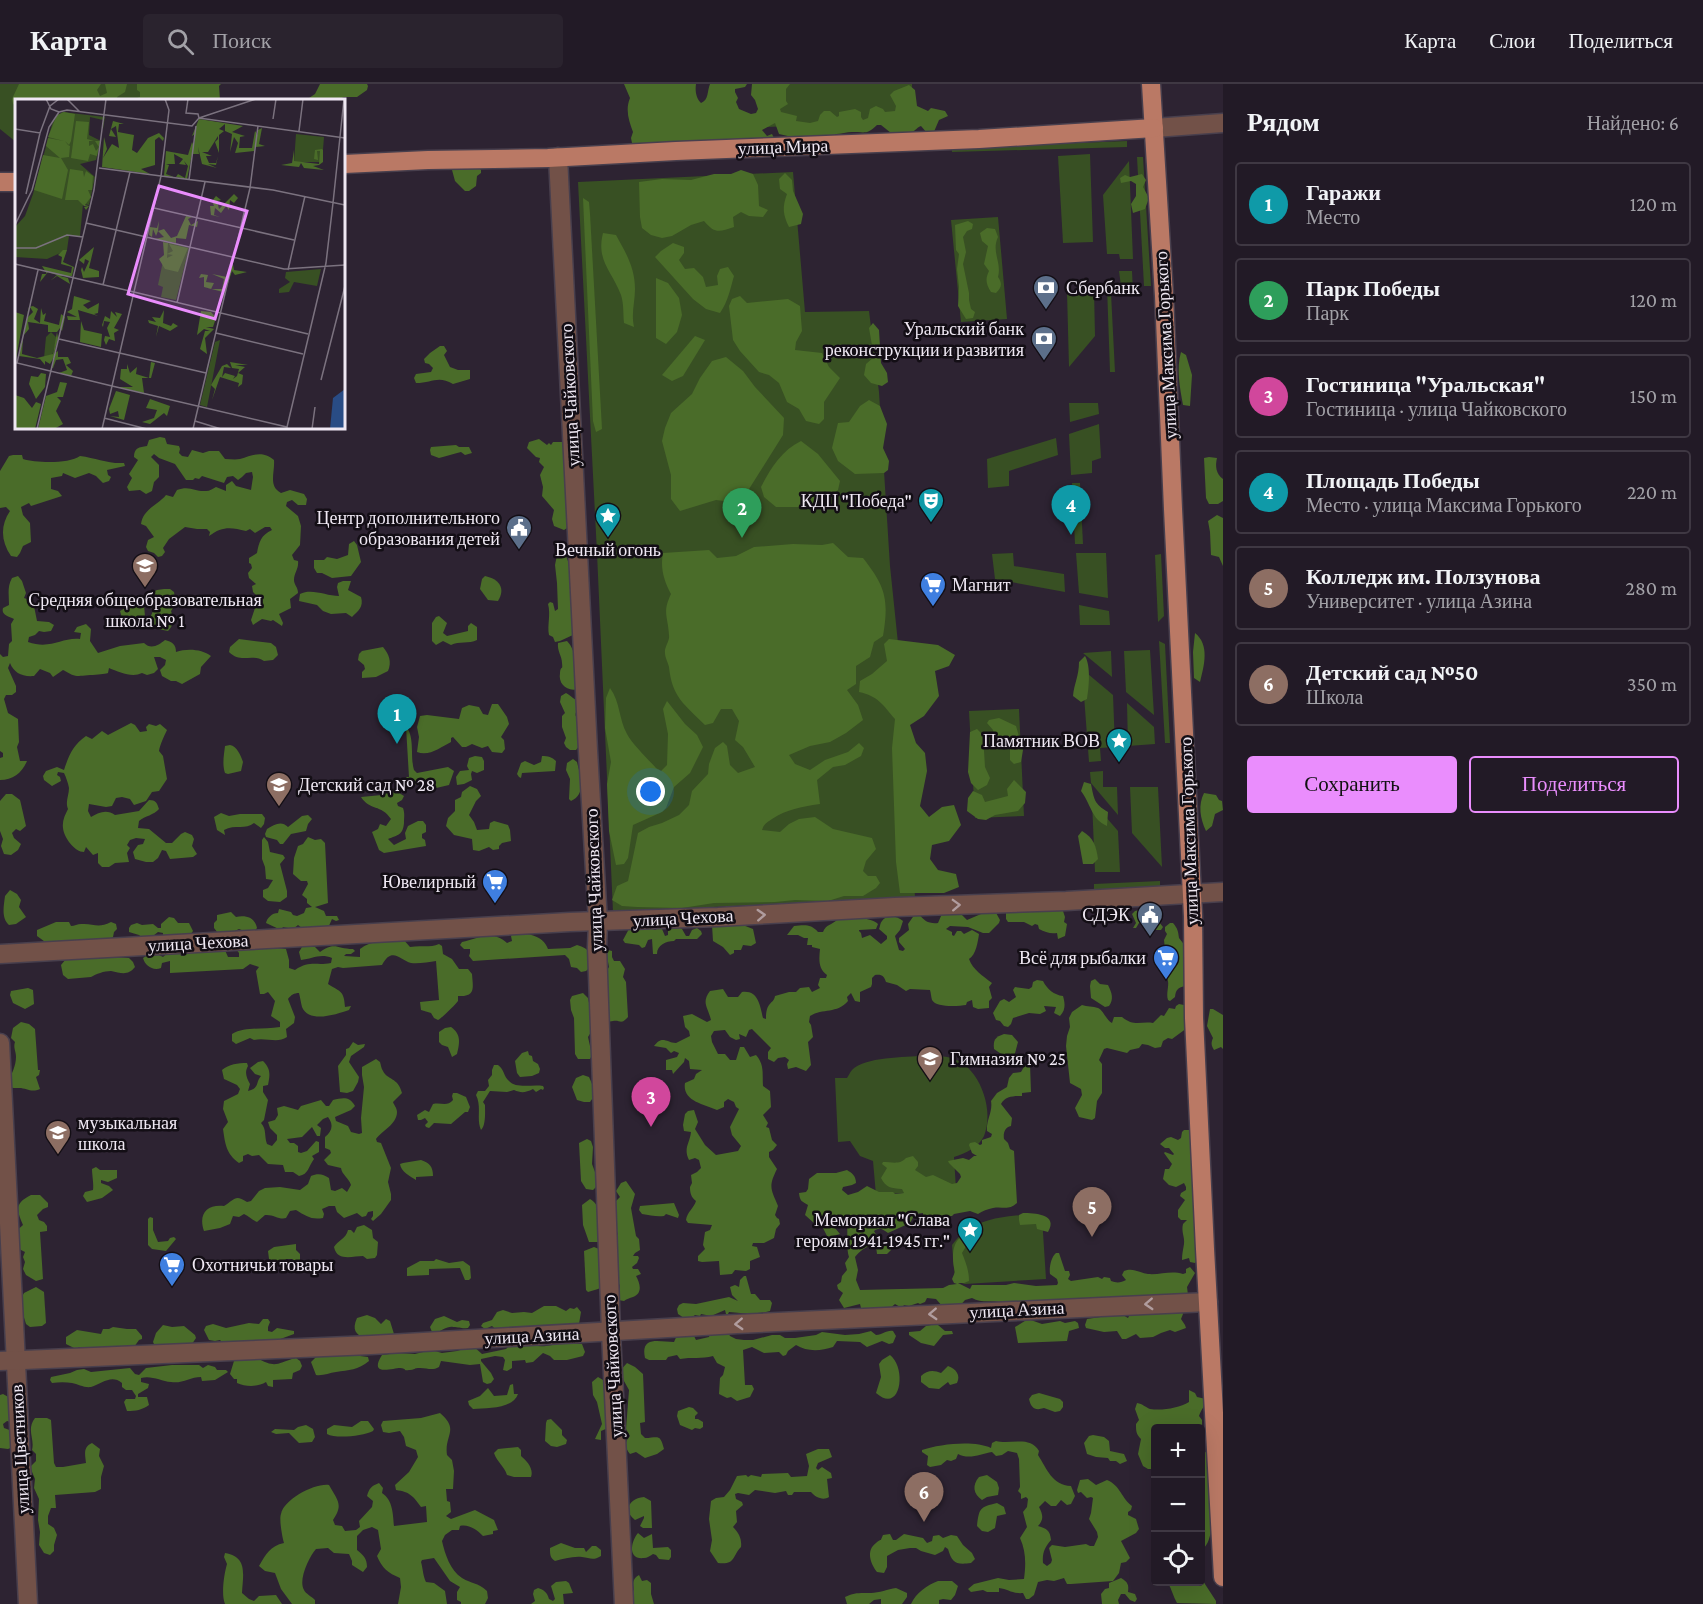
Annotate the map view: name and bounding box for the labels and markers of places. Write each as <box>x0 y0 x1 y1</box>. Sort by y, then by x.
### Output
bank icon: Сбербанк <box>1031 273 1061 311</box>
place label: Сбербанк <box>1066 278 1140 298</box>
place label: Уральский банк реконструкции и развития <box>825 319 1024 360</box>
bank icon: Уральский банк реконструкции и развития <box>1029 324 1059 362</box>
theatre icon: КДЦ "Победа" <box>916 486 946 524</box>
pin: 4 <box>1052 486 1090 535</box>
pin: 2 <box>722 488 762 538</box>
place label: КДЦ "Победа" <box>801 491 912 511</box>
place icon: Вечный огонь <box>593 501 623 539</box>
place label: Центр дополнительного образования детей <box>317 508 500 549</box>
public building icon: Центр дополнительного образования детей <box>504 513 534 551</box>
place label: Вечный огонь <box>555 540 661 560</box>
school or university icon: Средняя общеобразовательная школа № 1 <box>130 551 160 589</box>
supermarket icon: Магнит <box>918 570 948 608</box>
place label: Магнит <box>952 575 1011 595</box>
place label: Средняя общеобразовательная школа № 1 <box>28 590 262 631</box>
pin: 1 <box>378 694 416 744</box>
place icon: Памятник ВОВ <box>1104 726 1134 764</box>
place label: Памятник ВОВ <box>983 731 1100 751</box>
school or university icon: Детский сад № 28 <box>264 770 294 808</box>
place label: Детский сад № 28 <box>298 775 435 795</box>
supermarket icon: Ювелирный <box>480 867 510 905</box>
place label: Ювелирный <box>382 872 476 892</box>
public building icon: СДЭК <box>1135 900 1165 938</box>
place label: СДЭК <box>1082 905 1131 925</box>
supermarket icon: Всё для рыбалки <box>1151 943 1181 981</box>
place label: Всё для рыбалки <box>1019 948 1146 968</box>
school or university icon: Гимназия № 25 <box>915 1044 945 1082</box>
place label: Гимназия № 25 <box>950 1049 1066 1069</box>
pin: 3 <box>632 1078 670 1127</box>
place label: музыкальная школа <box>78 1113 177 1154</box>
school or university icon: музыкальная школа <box>43 1118 73 1156</box>
pin: 5 <box>1072 1188 1112 1237</box>
place label: Мемориал "Слава героям 1941-1945 гг." <box>796 1210 950 1251</box>
place icon: Мемориал "Слава героям 1941-1945 гг." <box>955 1215 985 1253</box>
supermarket icon: Охотничьи товары <box>157 1250 187 1288</box>
place label: Охотничьи товары <box>192 1255 333 1275</box>
pin: 6 <box>904 1472 944 1522</box>

